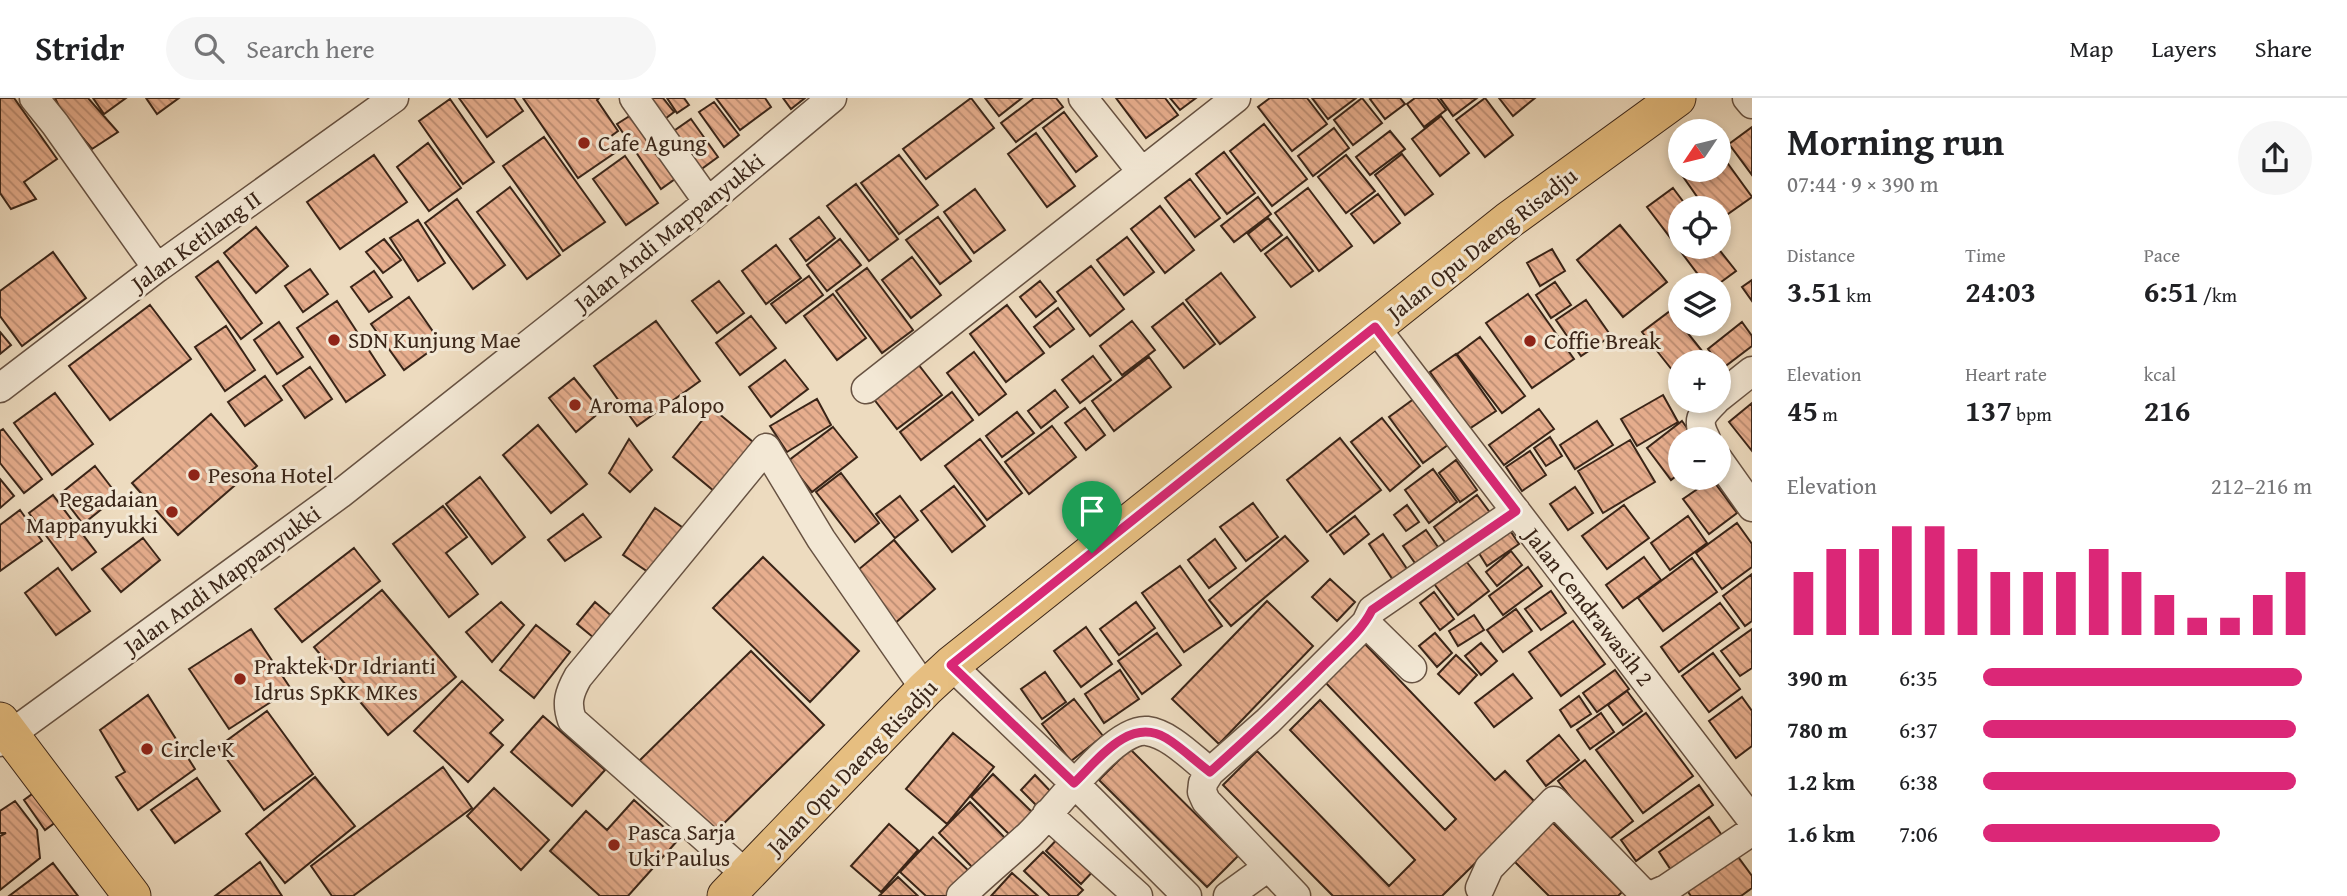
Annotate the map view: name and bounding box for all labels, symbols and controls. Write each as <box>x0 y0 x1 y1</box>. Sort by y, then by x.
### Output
search box <box>166 17 656 80</box>
text: Stridr <box>35 24 124 72</box>
icon: search <box>190 29 228 67</box>
text: Search here <box>246 29 375 68</box>
text: Map <box>2070 31 2113 66</box>
text: Layers <box>2151 31 2217 66</box>
text: Share <box>2255 31 2312 66</box>
text: Morning run <box>1787 113 2004 169</box>
north arrow <box>1668 119 1731 182</box>
map controls <box>1668 119 1731 490</box>
button: share <box>2238 121 2312 195</box>
place label: Cafe Agung <box>598 126 707 159</box>
marker: Cafe Agung <box>576 135 592 151</box>
street label: Jalan Andi Mappanyukki <box>564 144 771 321</box>
street label: Jalan Opu Daeng Risadju <box>1377 159 1584 330</box>
text: 07:44 · 9 × 390 m <box>1787 167 1939 200</box>
street label: Jalan Ketilang II <box>122 182 267 301</box>
button: locate <box>1668 196 1731 259</box>
text: Distance <box>1787 241 1855 269</box>
text: Time <box>1965 241 2006 269</box>
text: Pace <box>2144 241 2180 269</box>
text: 3.51 <box>1787 269 1842 313</box>
text: 24:03 <box>1965 269 2036 313</box>
text: 6:51 <box>2144 269 2199 313</box>
button: layers <box>1668 273 1731 336</box>
text: km <box>1842 281 1871 309</box>
text: /km <box>2199 281 2237 309</box>
place label: SDN Kunjung Mae <box>348 323 521 356</box>
place label: Coffie Break <box>1544 324 1661 357</box>
marker: SDN Kunjung Mae <box>326 332 342 348</box>
marker: Coffie Break <box>1522 333 1538 349</box>
button: + <box>1668 350 1731 413</box>
text: Elevation <box>1787 360 1861 388</box>
text: Heart rate <box>1965 360 2047 388</box>
text: kcal <box>2144 360 2176 388</box>
place label: Aroma Palopo <box>589 388 724 421</box>
text: 45 <box>1787 388 1818 432</box>
text: 137 <box>1965 388 2012 432</box>
text: 216 <box>2144 388 2190 432</box>
marker: Aroma Palopo <box>567 397 583 413</box>
text: m <box>1818 400 1838 428</box>
text: bpm <box>2012 400 2052 428</box>
button: − <box>1668 427 1731 490</box>
place label: Pesona Hotel <box>208 458 333 491</box>
marker: Pesona Hotel <box>186 467 202 483</box>
text: Elevation <box>1787 469 1877 502</box>
text: 212–216 m <box>2211 469 2312 502</box>
pin <box>1062 481 1122 553</box>
place label: Pegadaian Mappanyukki <box>26 482 158 541</box>
icon: arrive <box>1073 492 1111 530</box>
street label: Jalan Andi Mappanyukki <box>114 497 327 664</box>
marker: Pegadaian Mappanyukki <box>164 504 180 520</box>
street label: Jalan Cendrawasih 2 <box>1515 518 1662 693</box>
place label: Praktek Dr Idrianti Idrus SpKK MKes <box>254 649 436 708</box>
text: 390 m <box>1787 661 1848 694</box>
text: 6:35 <box>1899 661 1938 694</box>
marker: Praktek Dr Idrianti Idrus SpKK MKes <box>232 671 248 687</box>
street label: Jalan Opu Daeng Risadju <box>757 671 945 864</box>
text: 780 m <box>1787 713 1848 746</box>
text: 6:37 <box>1899 713 1938 746</box>
place label: Circle K <box>161 732 235 765</box>
marker: Circle K <box>139 741 155 757</box>
text: 1.2 km <box>1787 765 1855 798</box>
text: 6:38 <box>1899 765 1938 798</box>
place label: Pasca Sarja Uki Paulus <box>628 815 735 874</box>
text: 1.6 km <box>1787 817 1855 850</box>
text: 7:06 <box>1899 817 1938 850</box>
marker: Pasca Sarja Uki Paulus <box>606 837 622 853</box>

